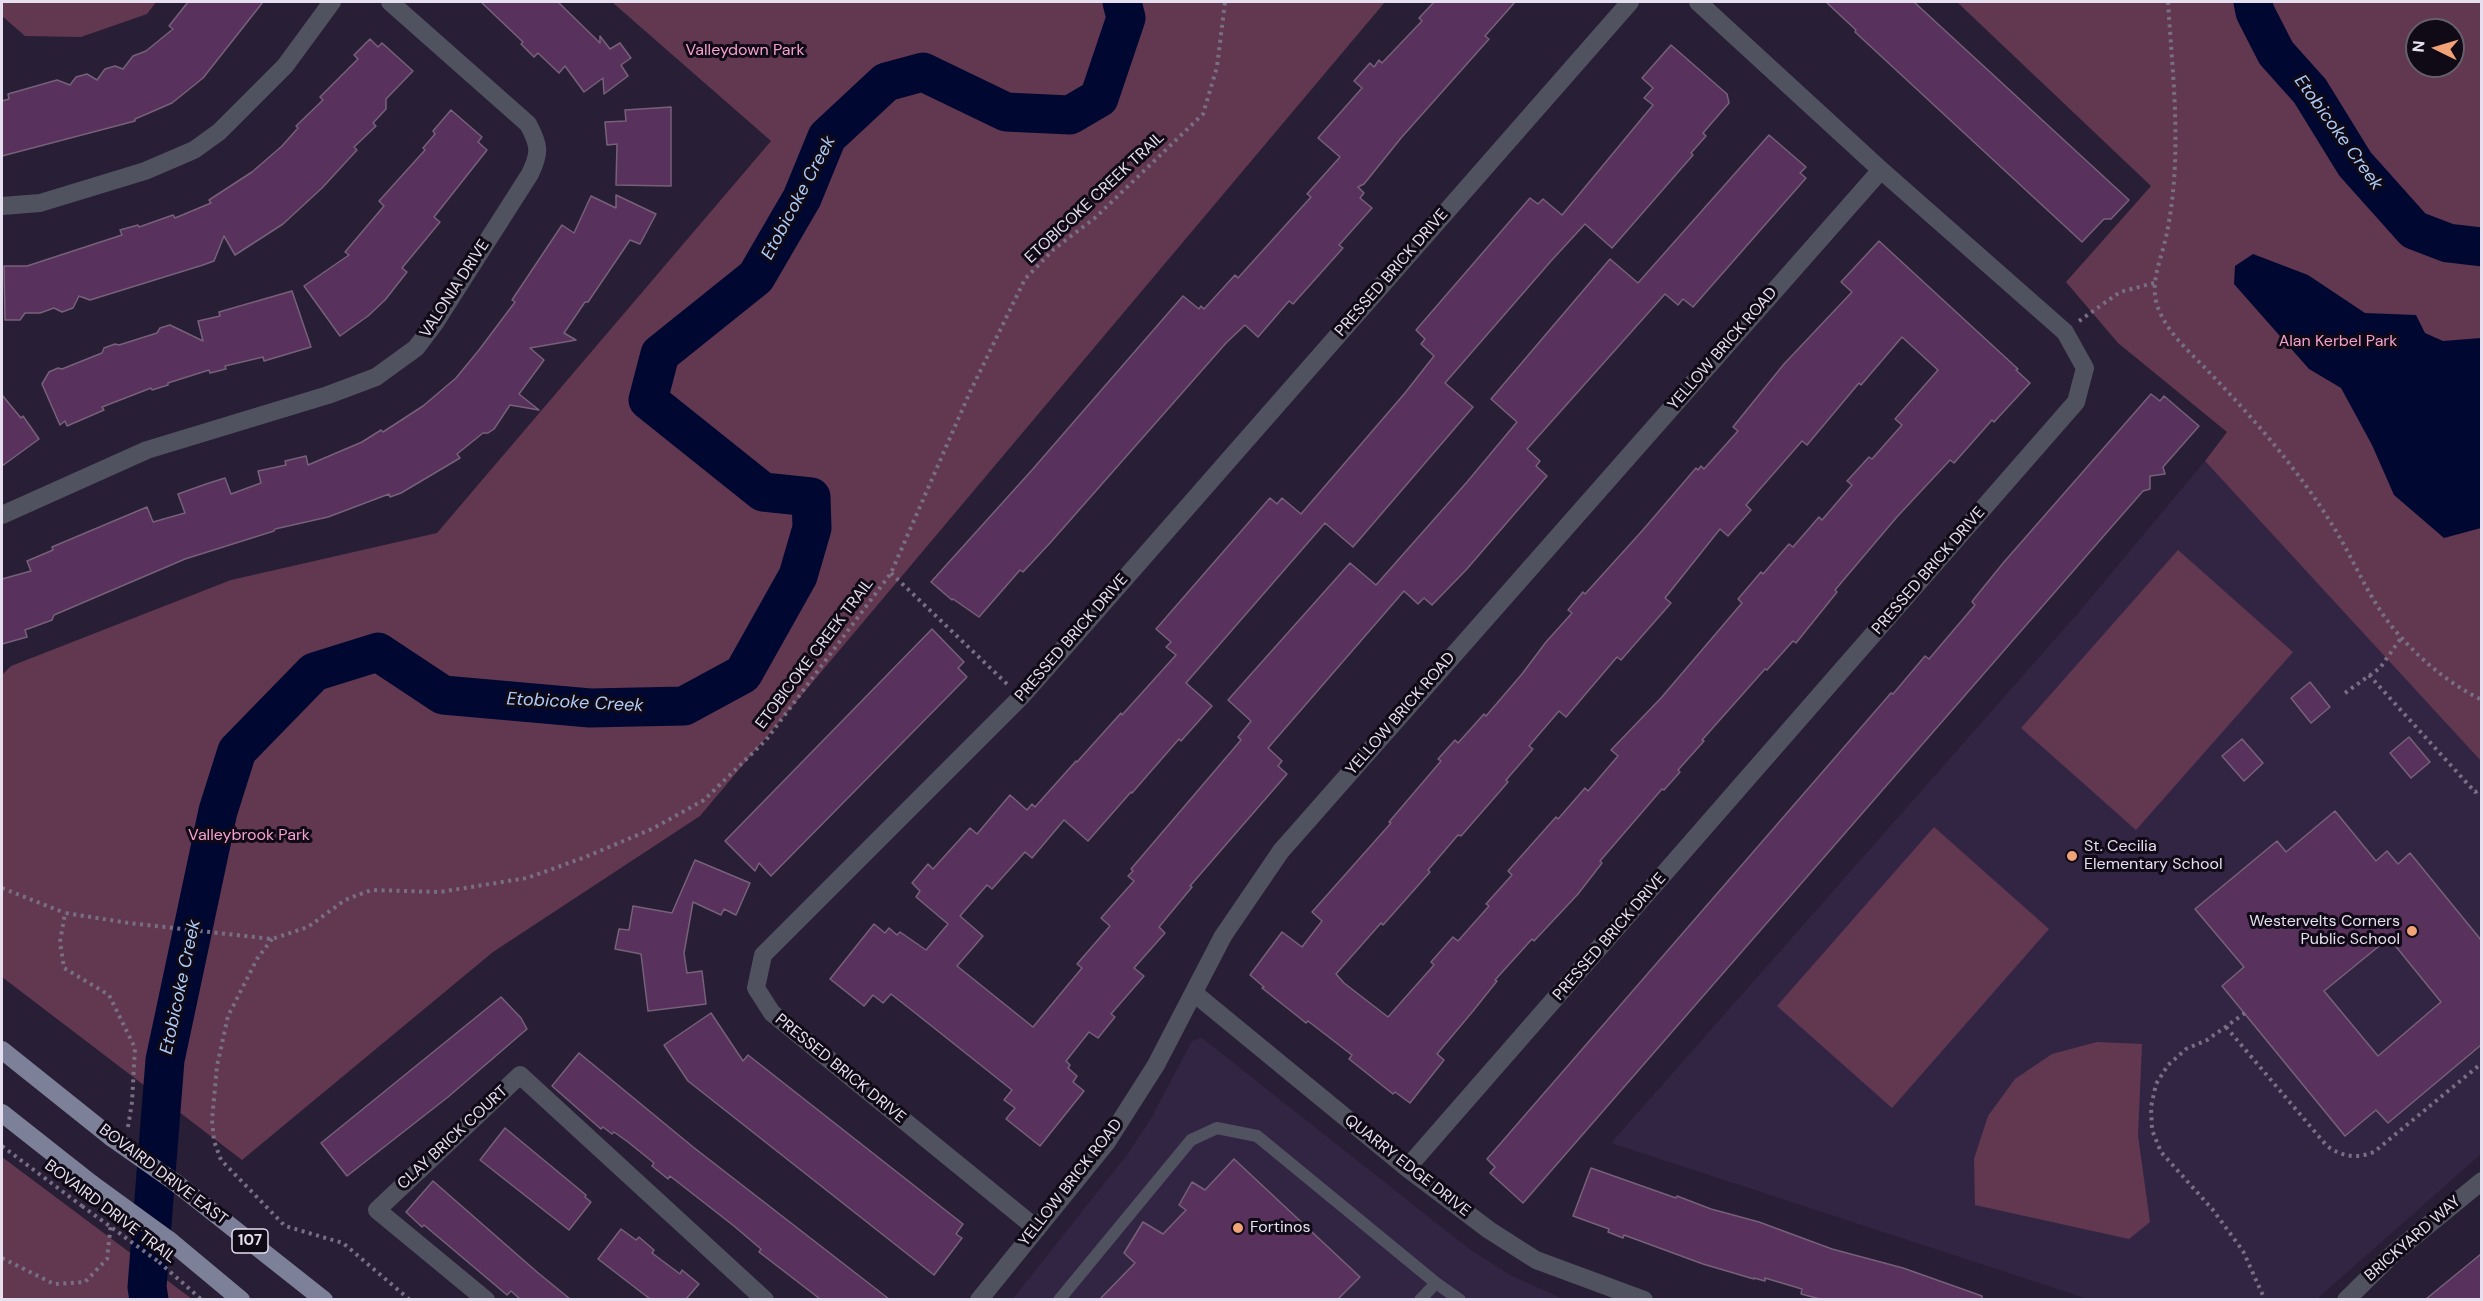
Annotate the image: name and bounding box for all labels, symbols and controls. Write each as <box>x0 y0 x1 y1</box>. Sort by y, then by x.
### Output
north arrow <box>2405 18 2465 78</box>
text: N <box>2408 40 2430 53</box>
park label: Valleydown Park <box>685 41 805 61</box>
water label: Etobicoke Creek <box>2289 71 2387 195</box>
street label: ETOBICOKE CREEK TRAIL <box>1021 128 1169 268</box>
water label: Etobicoke Creek <box>757 132 841 264</box>
street label: PRESSED BRICK DRIVE <box>1331 205 1453 341</box>
street label: VALONIA DRIVE <box>416 236 494 342</box>
street label: YELLOW BRICK ROAD <box>1664 284 1782 414</box>
park label: Alan Kerbel Park <box>2279 332 2397 352</box>
street label: PRESSED BRICK DRIVE <box>1868 503 1990 639</box>
street label: PRESSED BRICK DRIVE <box>1011 570 1133 706</box>
street label: ETOBICOKE CREEK TRAIL <box>752 575 878 733</box>
street label: YELLOW BRICK ROAD <box>1342 649 1460 779</box>
water label: Etobicoke Creek <box>506 689 644 717</box>
park label: Valleybrook Park <box>188 826 310 846</box>
place label: St. Cecilia Elementary School <box>2084 837 2222 875</box>
marker: St. Cecilia Elementary School <box>2065 849 2079 863</box>
street label: PRESSED BRICK DRIVE <box>1549 869 1671 1005</box>
place label: Westervelts Corners Public School <box>2249 912 2400 950</box>
water label: Etobicoke Creek <box>156 918 206 1056</box>
marker: Westervelts Corners Public School <box>2405 924 2419 938</box>
street label: PRESSED BRICK DRIVE <box>771 1010 909 1128</box>
street label: CLAY BRICK COURT <box>394 1082 512 1194</box>
street label: QUARRY EDGE DRIVE <box>1340 1111 1474 1221</box>
street label: YELLOW BRICK ROAD <box>1015 1115 1127 1251</box>
street label: BOVAIRD DRIVE EAST <box>95 1120 231 1230</box>
street label: BOVAIRD DRIVE TRAIL <box>41 1156 179 1268</box>
street label: BRICKYARD WAY <box>2361 1192 2465 1286</box>
place label: Fortinos <box>1250 1218 1310 1238</box>
marker: Fortinos <box>1231 1221 1245 1235</box>
road number: 107 <box>232 1229 268 1253</box>

